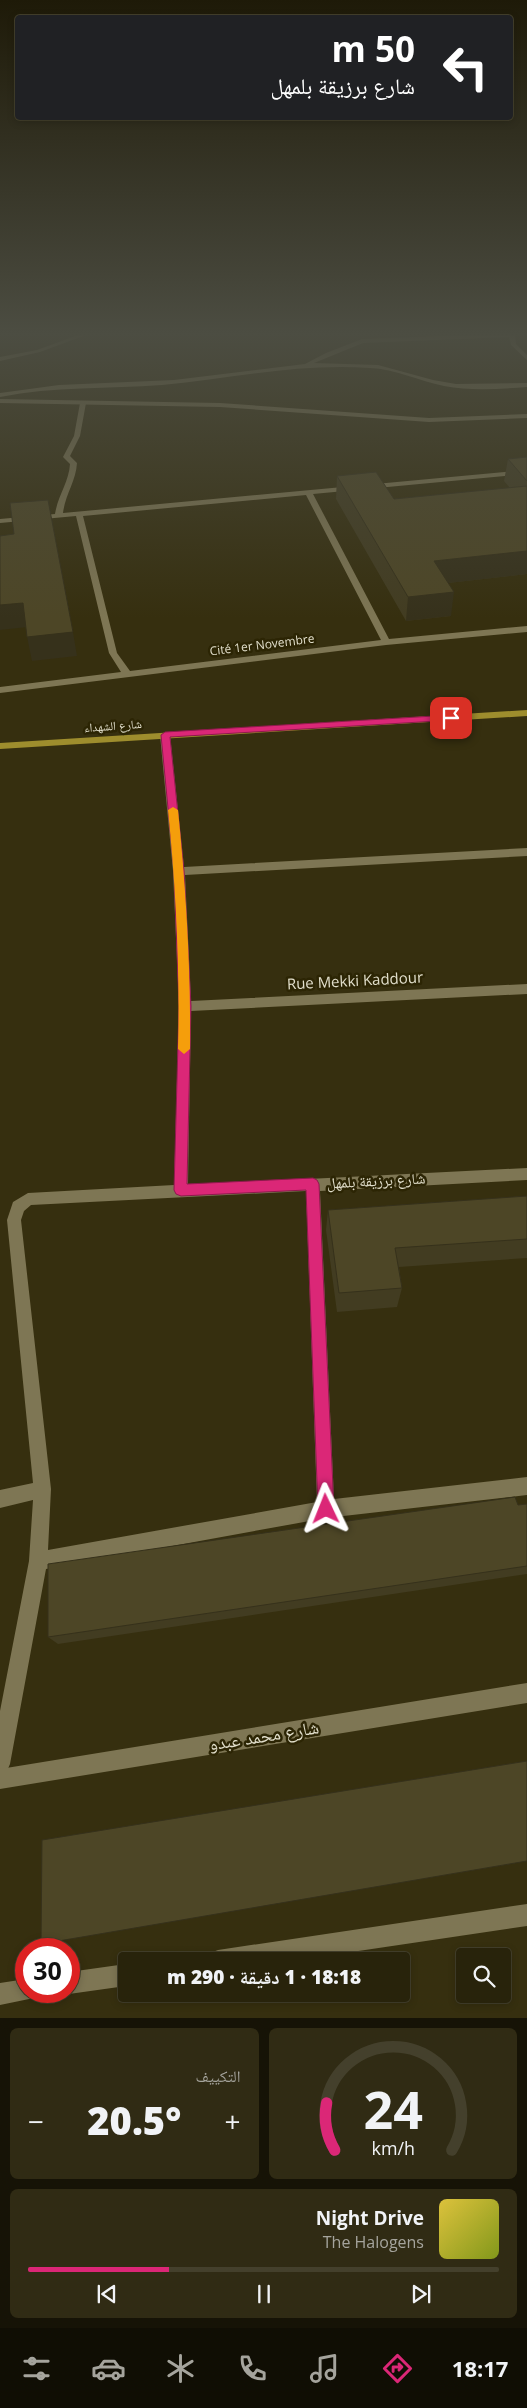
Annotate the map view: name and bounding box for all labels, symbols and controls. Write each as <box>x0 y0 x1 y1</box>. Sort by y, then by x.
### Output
text: 50 m <box>332 25 415 72</box>
icon: left <box>433 35 498 100</box>
text: شارع برزيقة بلمهل <box>270 70 415 100</box>
street label: Cité 1er Novembre <box>209 630 316 659</box>
pin <box>430 697 472 739</box>
icon: arrive <box>437 704 465 732</box>
street label: شارع الشهداء <box>84 715 142 736</box>
street label: Rue Mekki Kaddour <box>286 966 424 994</box>
street label: شارع برزيقة بلمهل <box>326 1167 426 1194</box>
position arrow <box>299 1482 351 1534</box>
street label: شارع محمد عبدو <box>207 1714 321 1756</box>
speed limit sign: 30 <box>15 1938 80 2003</box>
map controls <box>456 1948 511 2003</box>
button: search <box>456 1948 511 2003</box>
text: 18:18 · 1 دقيقة · 290 m <box>167 1964 361 1990</box>
text: التكييف <box>196 2065 241 2087</box>
text: 24 <box>363 2073 422 2144</box>
text: 20.5° <box>87 2094 181 2146</box>
text: − <box>28 2102 44 2140</box>
text: + <box>224 2102 241 2140</box>
text: km/h <box>371 2136 414 2160</box>
text: Night Drive <box>316 2205 424 2231</box>
text: The Halogens <box>323 2231 424 2253</box>
icon: previous <box>93 2280 121 2308</box>
icon: pause <box>250 2280 278 2308</box>
icon: next <box>407 2280 435 2308</box>
icon: filters <box>19 2351 54 2386</box>
icon: car <box>91 2351 126 2386</box>
icon: climate <box>163 2351 198 2386</box>
icon: phone <box>235 2351 270 2386</box>
icon: music <box>307 2351 342 2386</box>
icon: directions <box>380 2351 415 2386</box>
text: 18:17 <box>452 2353 508 2383</box>

